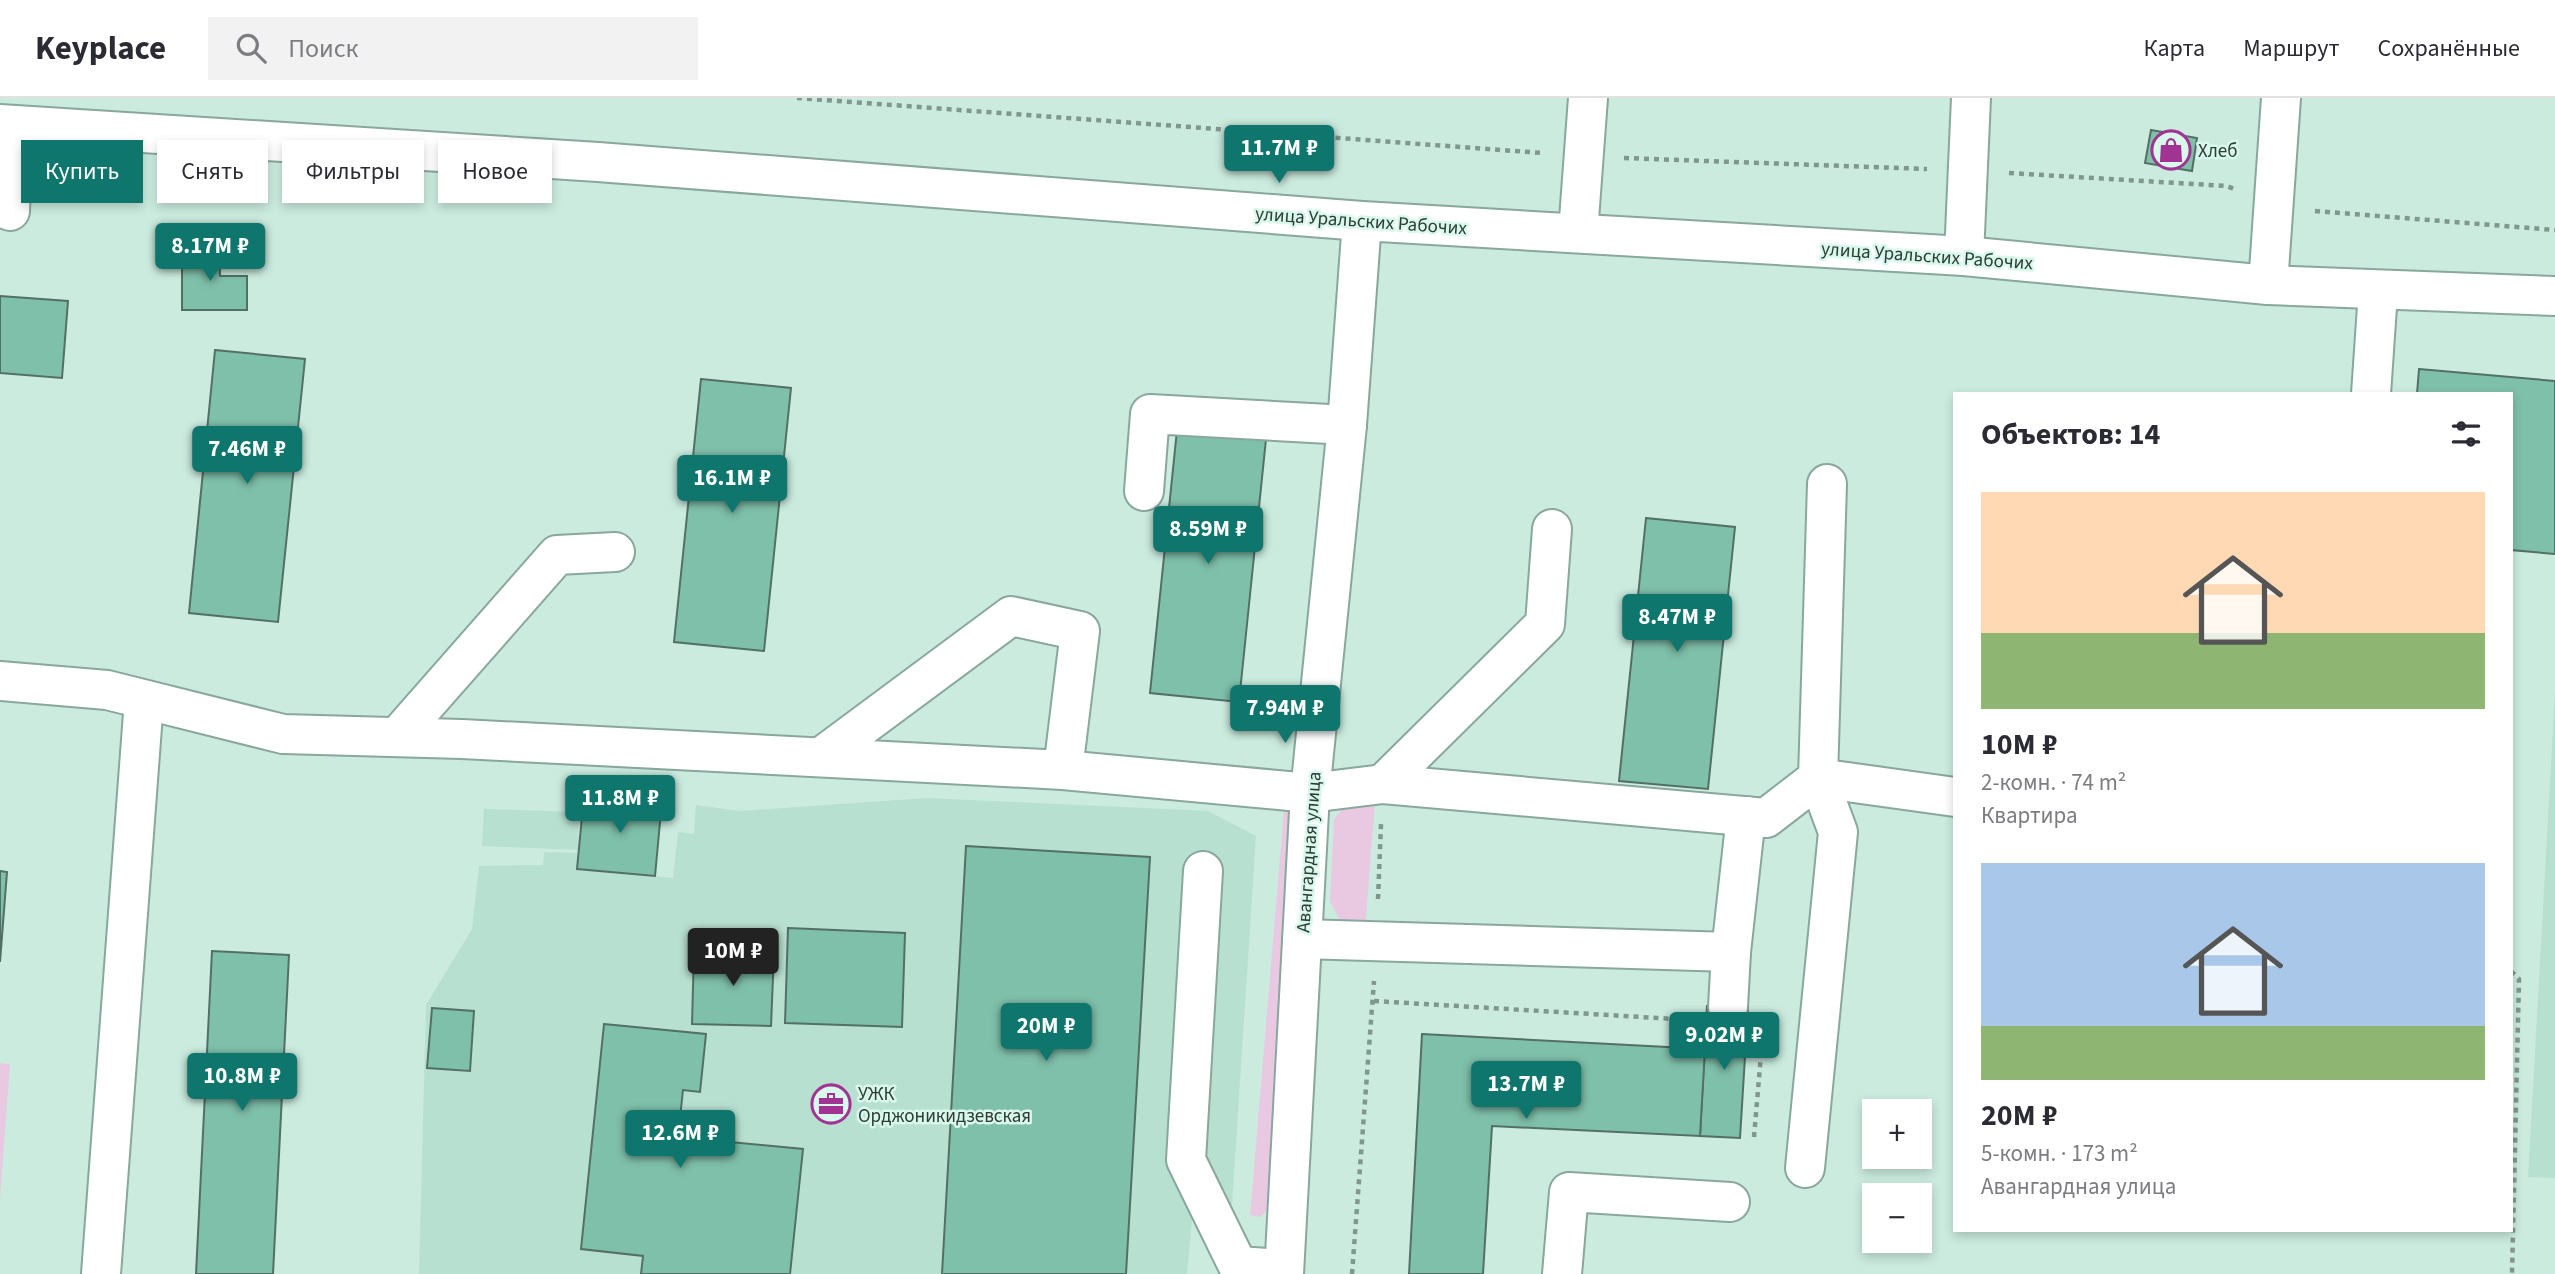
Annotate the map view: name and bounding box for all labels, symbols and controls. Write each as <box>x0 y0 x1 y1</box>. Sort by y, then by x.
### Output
search box <box>208 17 698 80</box>
text: Keyplace <box>35 25 166 72</box>
icon: search <box>232 29 270 67</box>
text: Поиск <box>288 30 358 67</box>
text: Карта <box>2144 31 2205 66</box>
text: Маршрут <box>2243 31 2339 66</box>
text: Сохранённые <box>2377 31 2520 66</box>
pin: 11.7M ₽ <box>1214 126 1344 185</box>
shop icon: Хлеб <box>2150 129 2192 171</box>
text: 11.7M ₽ <box>1240 131 1318 164</box>
place label: Хлеб <box>2198 138 2238 165</box>
chip: Купить <box>21 140 143 203</box>
chip: Снять <box>157 140 268 203</box>
chip: Фильтры <box>282 140 424 203</box>
chip: Новое <box>438 140 552 203</box>
street label: улица Уральских Рабочих <box>1254 201 1468 242</box>
pin: 8.17M ₽ <box>145 223 275 283</box>
text: 8.17M ₽ <box>171 229 249 262</box>
street label: улица Уральских Рабочих <box>1820 236 2034 277</box>
text: Объектов: 14 <box>1981 413 2160 456</box>
icon: filters <box>2447 415 2485 453</box>
pin: 7.46M ₽ <box>182 426 312 486</box>
text: 7.46M ₽ <box>208 432 286 465</box>
pin: 16.1M ₽ <box>667 456 797 515</box>
text: 16.1M ₽ <box>693 461 771 494</box>
pin: 8.59M ₽ <box>1143 506 1273 566</box>
text: 8.59M ₽ <box>1169 512 1247 545</box>
icon: home <box>2170 537 2296 663</box>
pin: 8.47M ₽ <box>1612 594 1742 654</box>
text: 8.47M ₽ <box>1638 600 1716 633</box>
pin: 7.94M ₽ <box>1220 686 1350 745</box>
text: 7.94M ₽ <box>1246 691 1324 724</box>
text: 10M ₽ <box>1981 723 2057 766</box>
text: 2-комн. · 74 m² <box>1981 766 2126 799</box>
street label: Авангардная улица <box>1290 771 1329 934</box>
pin: 11.8M ₽ <box>555 776 685 835</box>
text: 11.8M ₽ <box>581 781 659 814</box>
text: Квартира <box>1981 799 2078 832</box>
icon: home <box>2170 908 2296 1034</box>
pin: 10M ₽ <box>684 928 782 988</box>
text: 10M ₽ <box>704 934 762 967</box>
pin: 20M ₽ <box>997 1004 1095 1063</box>
text: 20M ₽ <box>1017 1009 1075 1042</box>
pin: 9.02M ₽ <box>1659 1012 1789 1072</box>
text: 9.02M ₽ <box>1685 1018 1763 1051</box>
pin: 10.8M ₽ <box>177 1054 307 1113</box>
text: 10.8M ₽ <box>203 1059 281 1092</box>
pin: 13.7M ₽ <box>1461 1062 1591 1121</box>
text: 13.7M ₽ <box>1487 1067 1565 1100</box>
place label: УЖК Орджоникидзевская <box>858 1081 1031 1130</box>
office icon: УЖК Орджоникидзевская <box>810 1083 852 1125</box>
text: 20M ₽ <box>1981 1094 2057 1137</box>
map controls <box>1862 1099 1932 1253</box>
button: + <box>1862 1099 1932 1169</box>
pin: 12.6M ₽ <box>615 1110 745 1170</box>
text: 12.6M ₽ <box>641 1116 719 1149</box>
text: 5-комн. · 173 m² <box>1981 1137 2138 1170</box>
text: Авангардная улица <box>1981 1170 2176 1203</box>
button: − <box>1862 1183 1932 1253</box>

